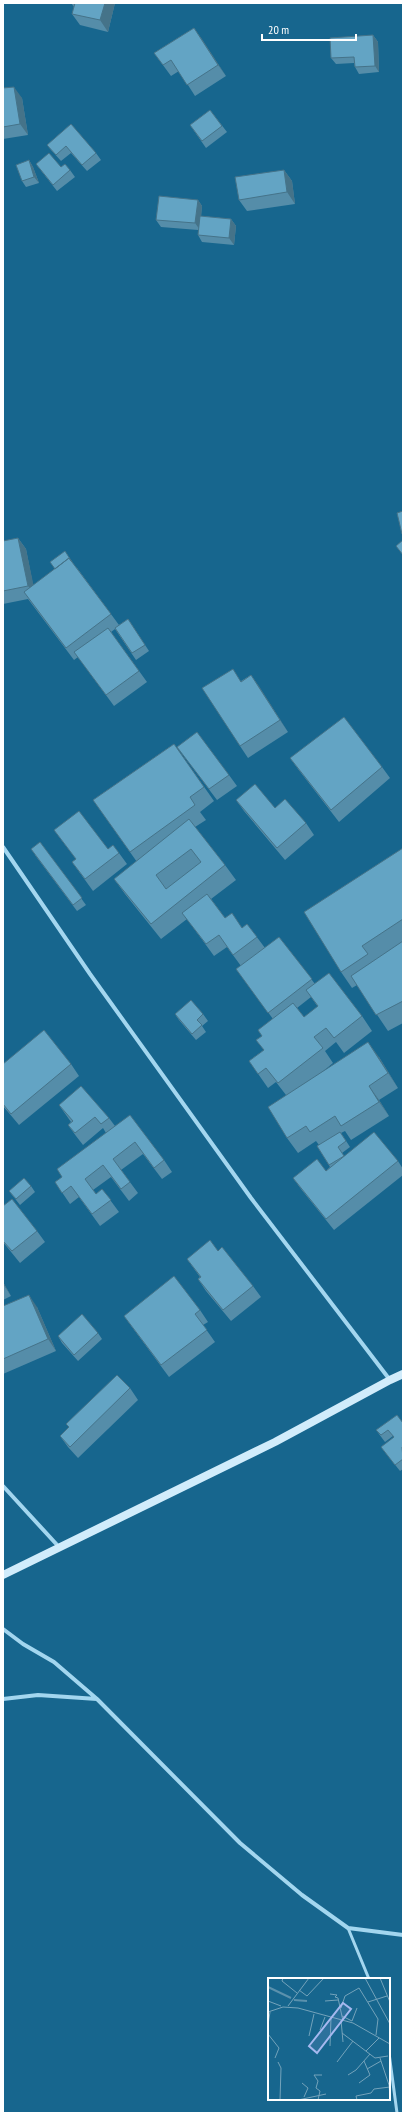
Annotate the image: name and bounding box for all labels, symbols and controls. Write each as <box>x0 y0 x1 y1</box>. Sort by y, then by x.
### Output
scale bar <box>262 16 356 42</box>
text: 20 m <box>268 22 289 37</box>
inset map <box>268 1978 390 2100</box>

